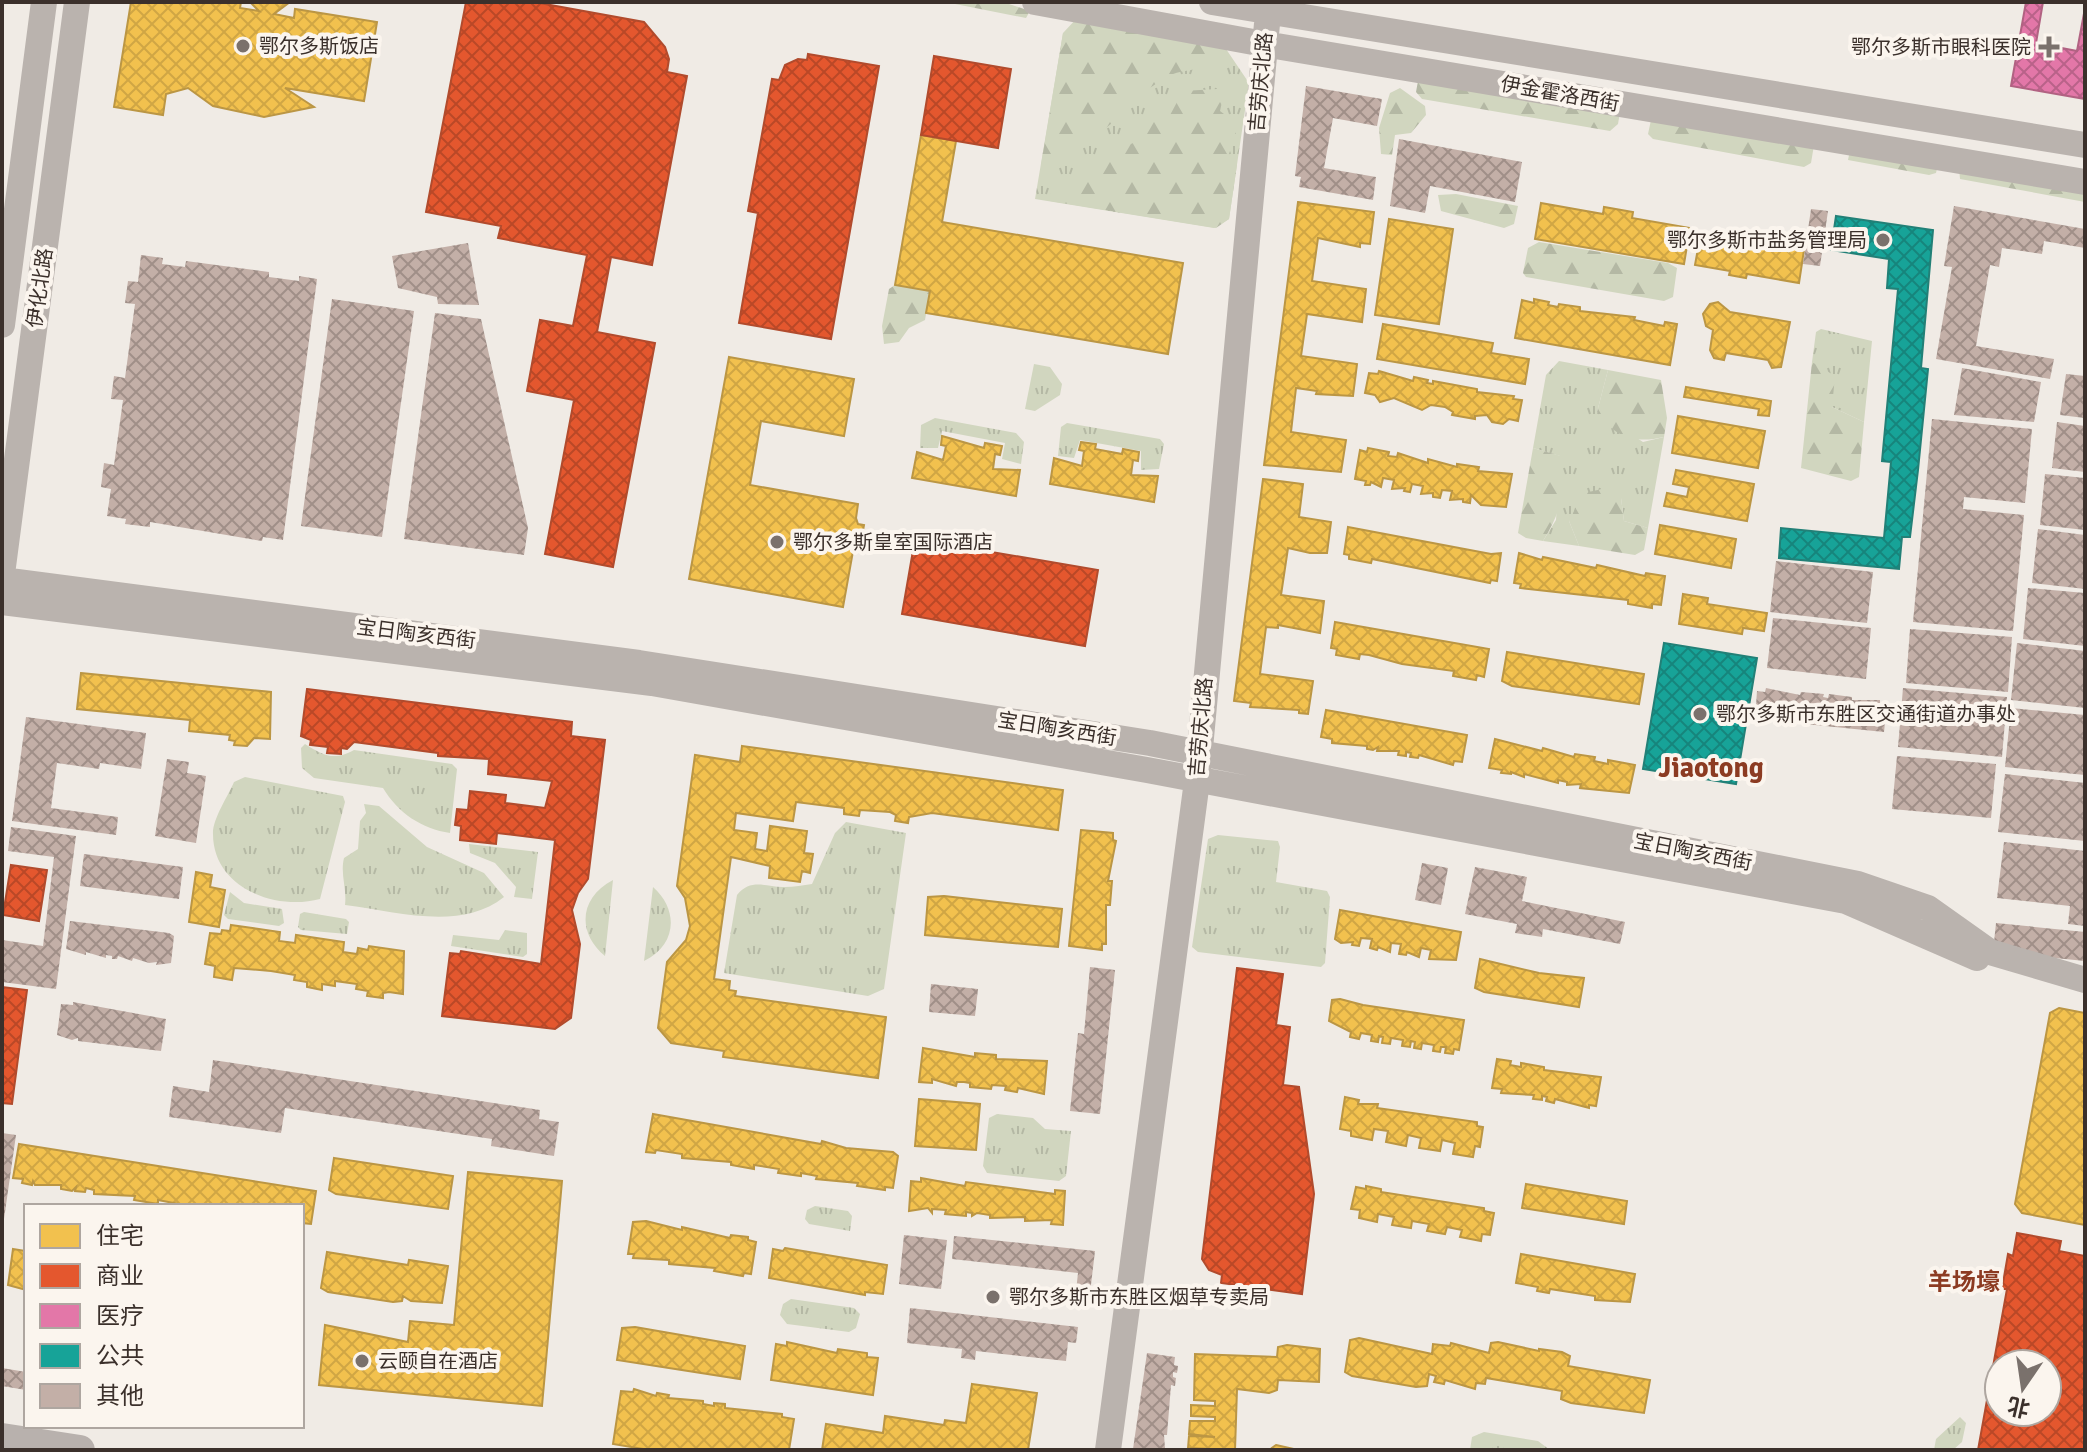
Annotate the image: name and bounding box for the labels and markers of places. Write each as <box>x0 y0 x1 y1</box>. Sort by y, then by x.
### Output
place label: 鄂尔多斯饭店 <box>259 34 379 59</box>
place label: 鄂尔多斯市眼科医院 <box>1851 35 2031 60</box>
marker: 鄂尔多斯市眼科医院 <box>2038 36 2060 58</box>
marker: 鄂尔多斯饭店 <box>234 37 252 55</box>
place label: 鄂尔多斯市盐务管理局 <box>1667 228 1867 253</box>
marker: 鄂尔多斯市盐务管理局 <box>1874 231 1892 249</box>
place label: 鄂尔多斯皇室国际酒店 <box>793 530 993 555</box>
marker: 鄂尔多斯皇室国际酒店 <box>768 533 786 551</box>
place label: 鄂尔多斯市东胜区交通街道办事处 <box>1716 702 2016 727</box>
marker: 鄂尔多斯市东胜区交通街道办事处 <box>1691 705 1709 723</box>
place label: 鄂尔多斯市东胜区烟草专卖局 <box>1009 1285 1269 1310</box>
marker: 鄂尔多斯市东胜区烟草专卖局 <box>984 1288 1002 1306</box>
place label: 云颐自在酒店 <box>378 1349 498 1374</box>
marker: 云颐自在酒店 <box>353 1352 371 1370</box>

